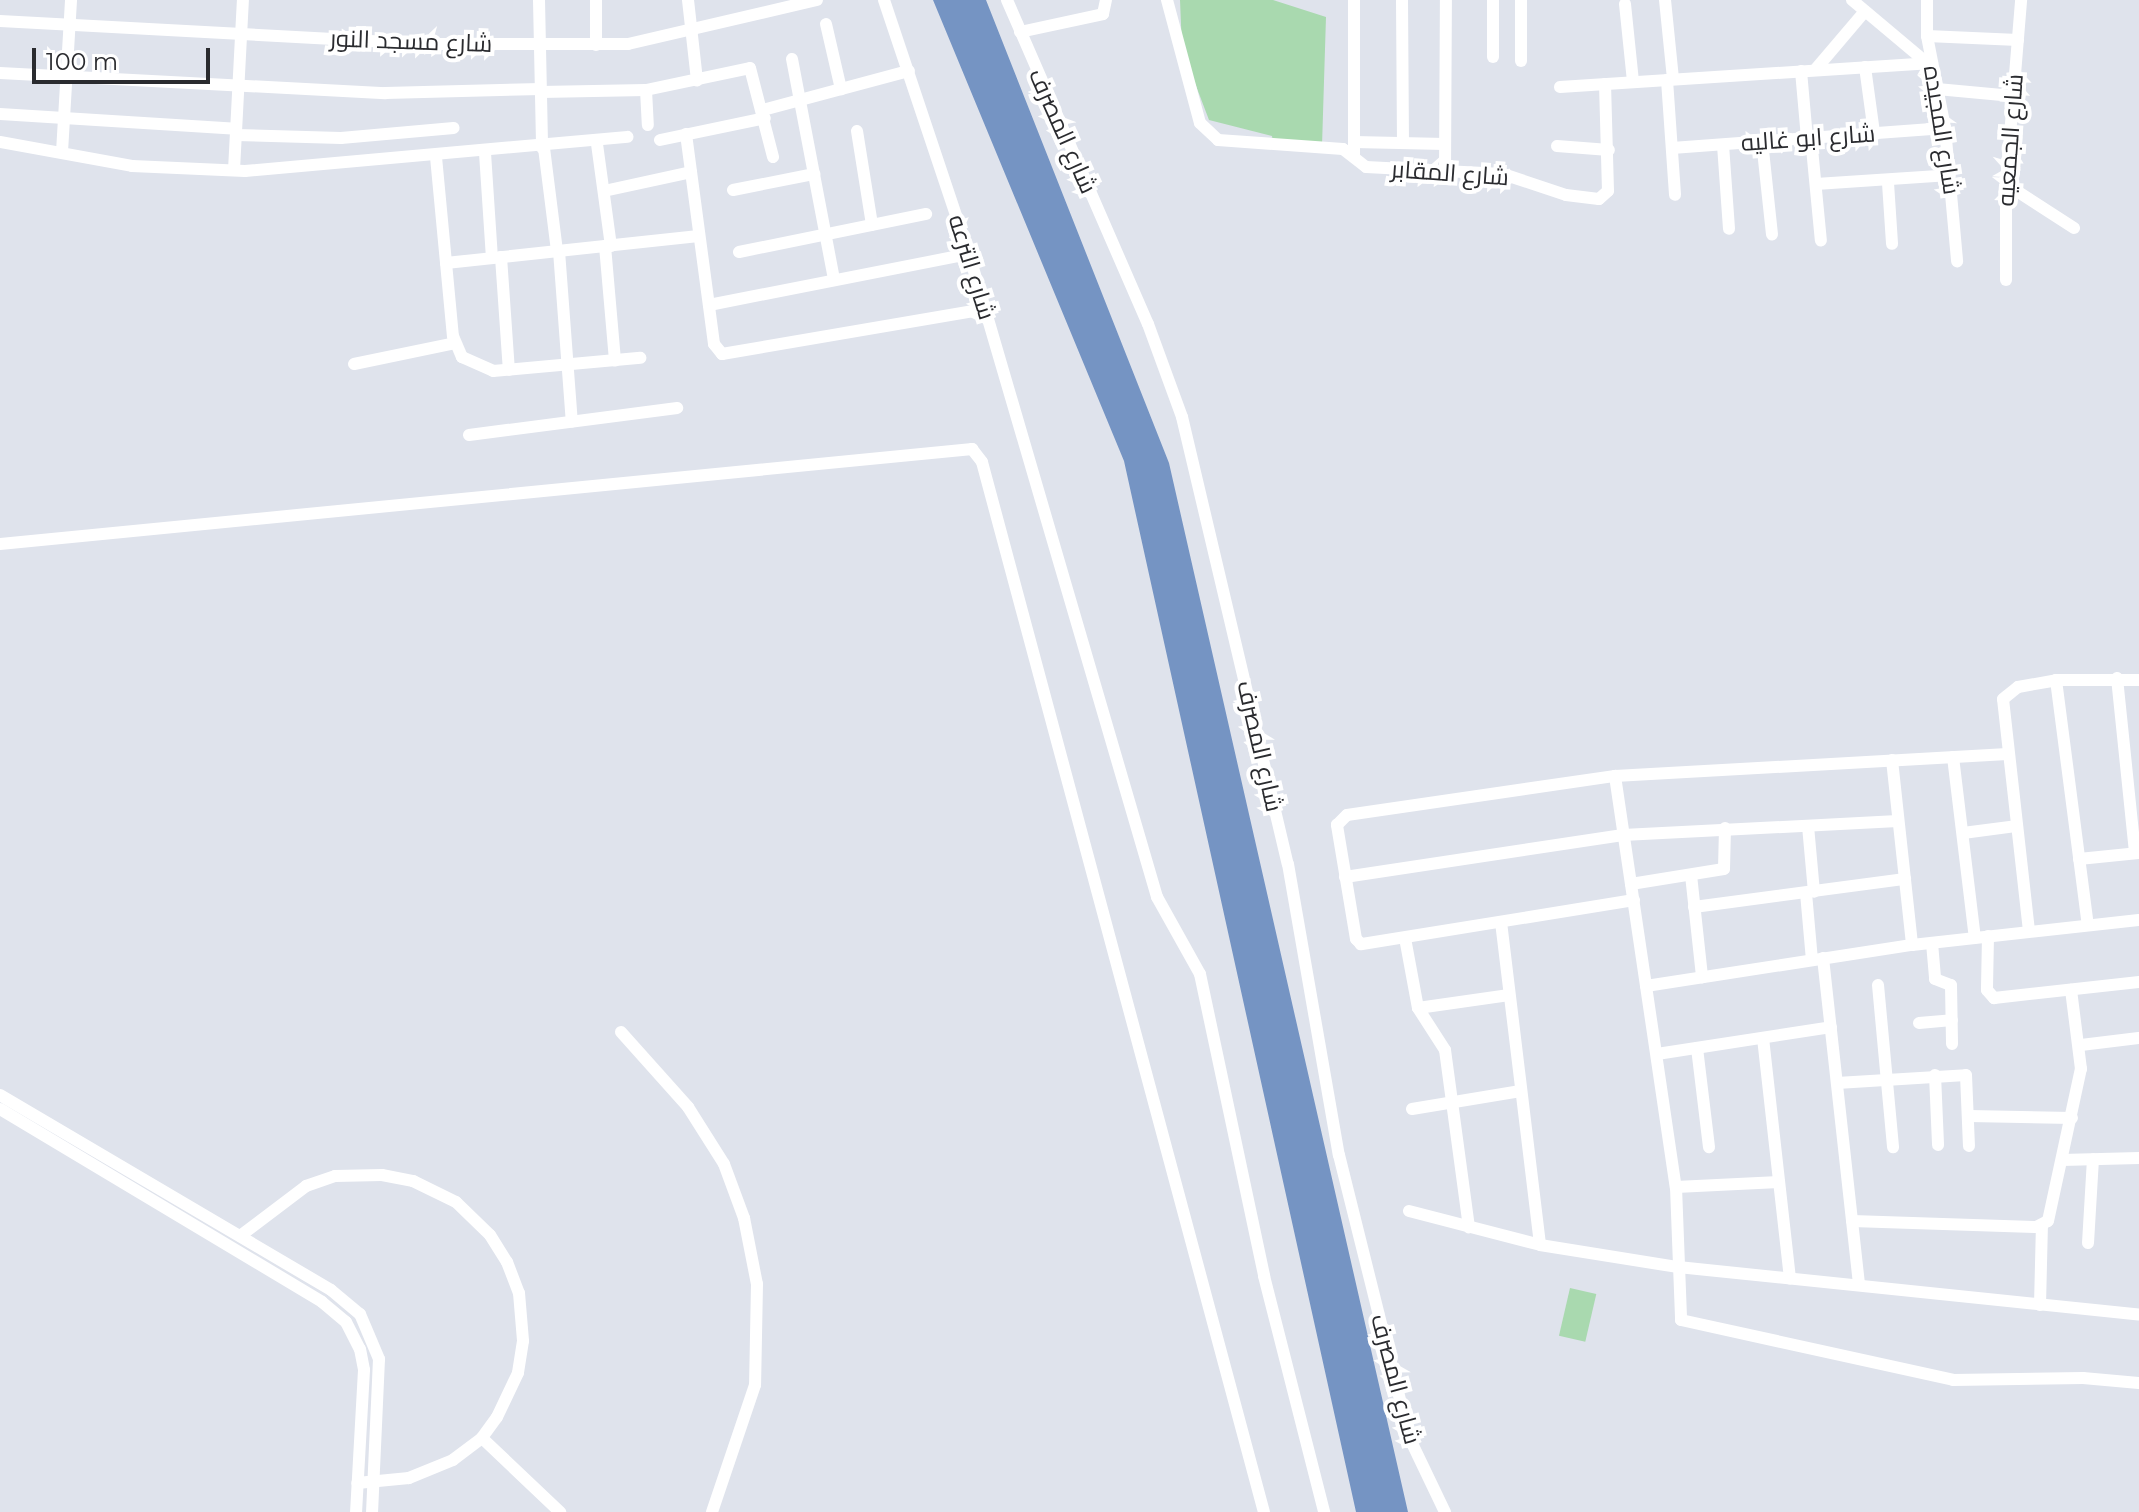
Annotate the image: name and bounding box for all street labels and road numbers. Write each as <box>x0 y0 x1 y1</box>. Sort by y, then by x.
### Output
street label: شارع مسجد النور <box>329 24 493 58</box>
street label: شارع المجيده <box>1918 63 1966 197</box>
street label: شارع المصرف <box>1023 64 1103 198</box>
street label: شارع الجمعيه <box>1991 73 2029 207</box>
street label: شارع ابو غاليه <box>1740 119 1876 157</box>
street label: شارع المقابر <box>1390 155 1510 191</box>
street label: شارع الترعه <box>942 211 1002 323</box>
street label: شارع المصرف <box>1231 678 1289 814</box>
street label: شارع المصرف <box>1365 1311 1427 1447</box>

